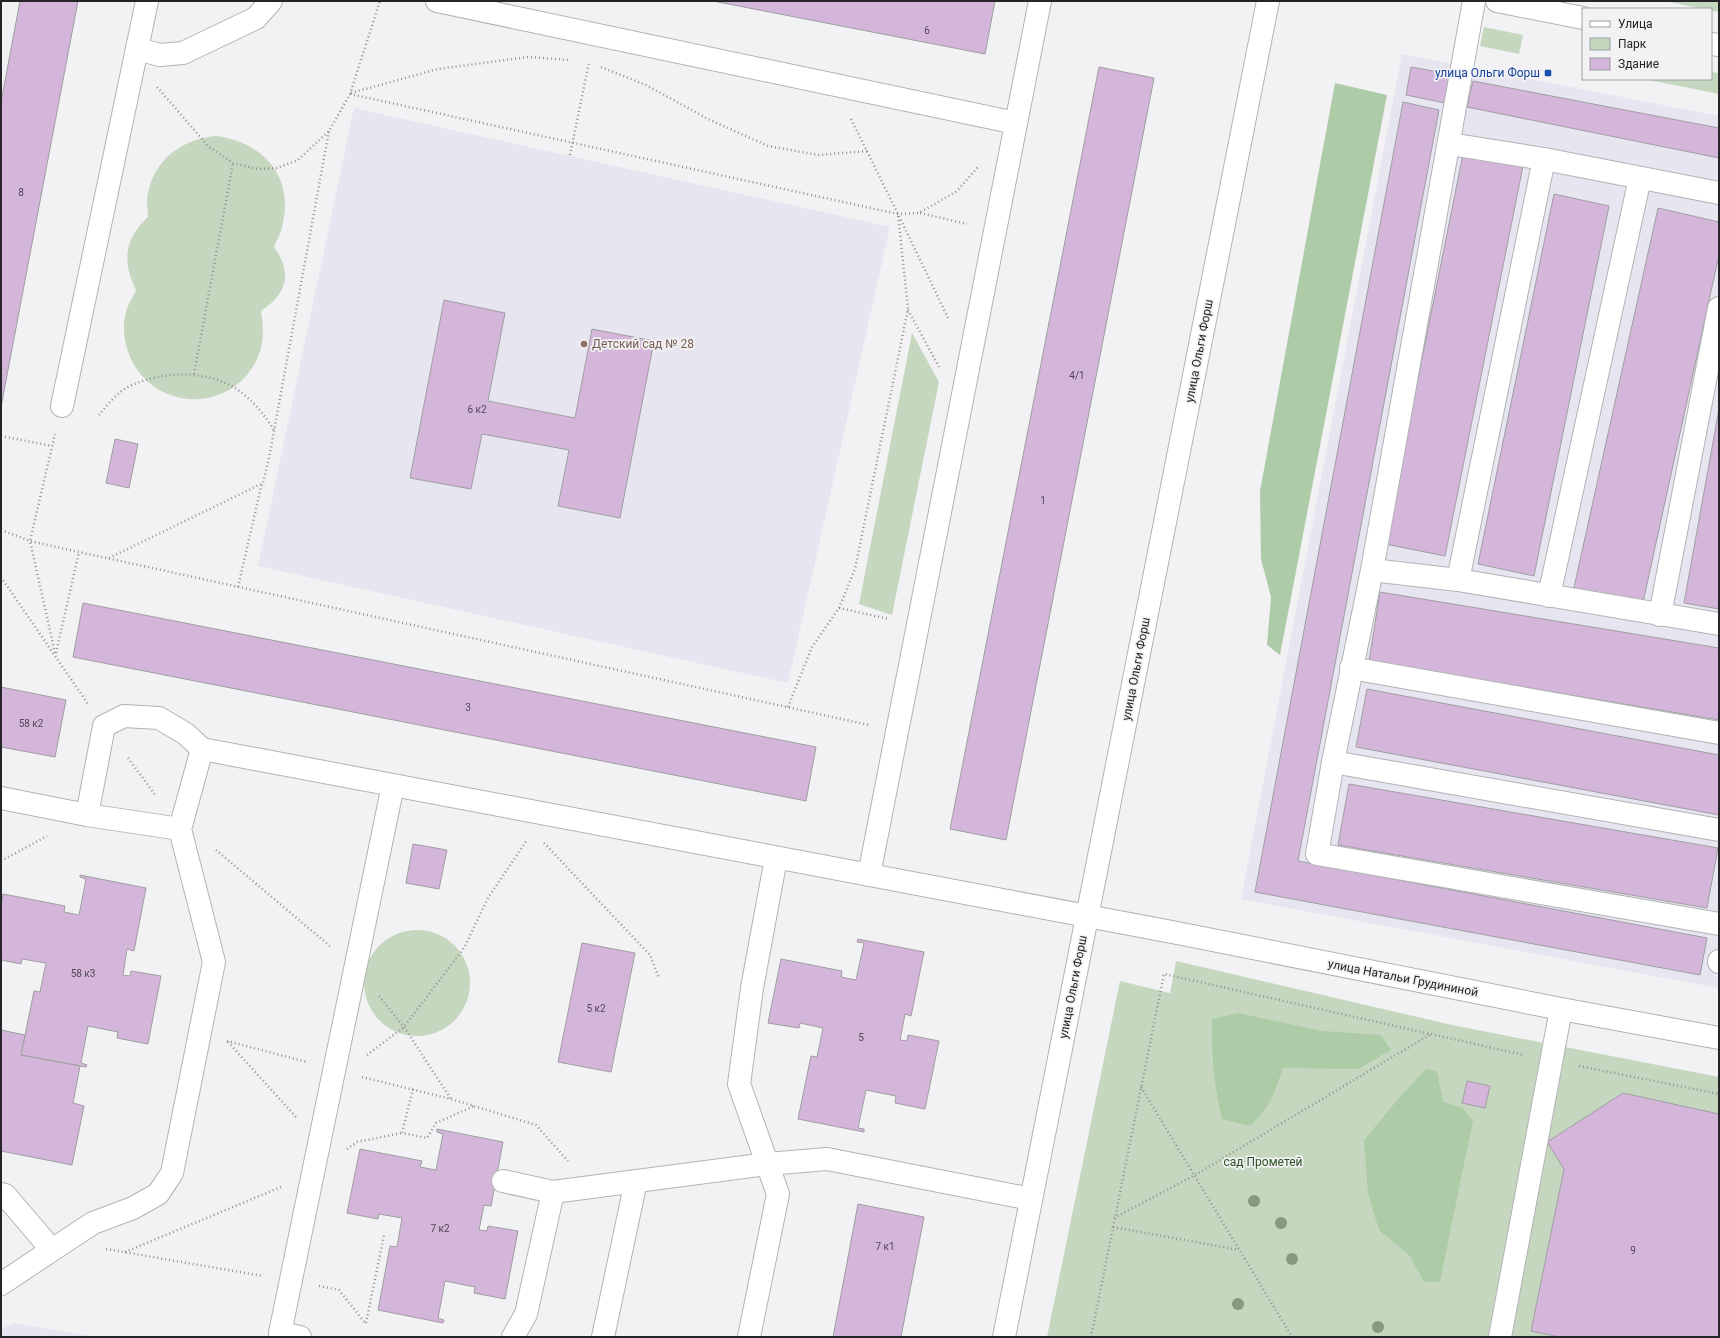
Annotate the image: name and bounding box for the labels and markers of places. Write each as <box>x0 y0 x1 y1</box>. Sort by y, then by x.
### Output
place label: улица Ольги Форш <box>1435 66 1540 80</box>
marker: улица Ольги Форш <box>1543 68 1553 78</box>
place label: Детский сад № 28 <box>592 337 694 351</box>
marker: Детский сад № 28 <box>579 339 589 349</box>

